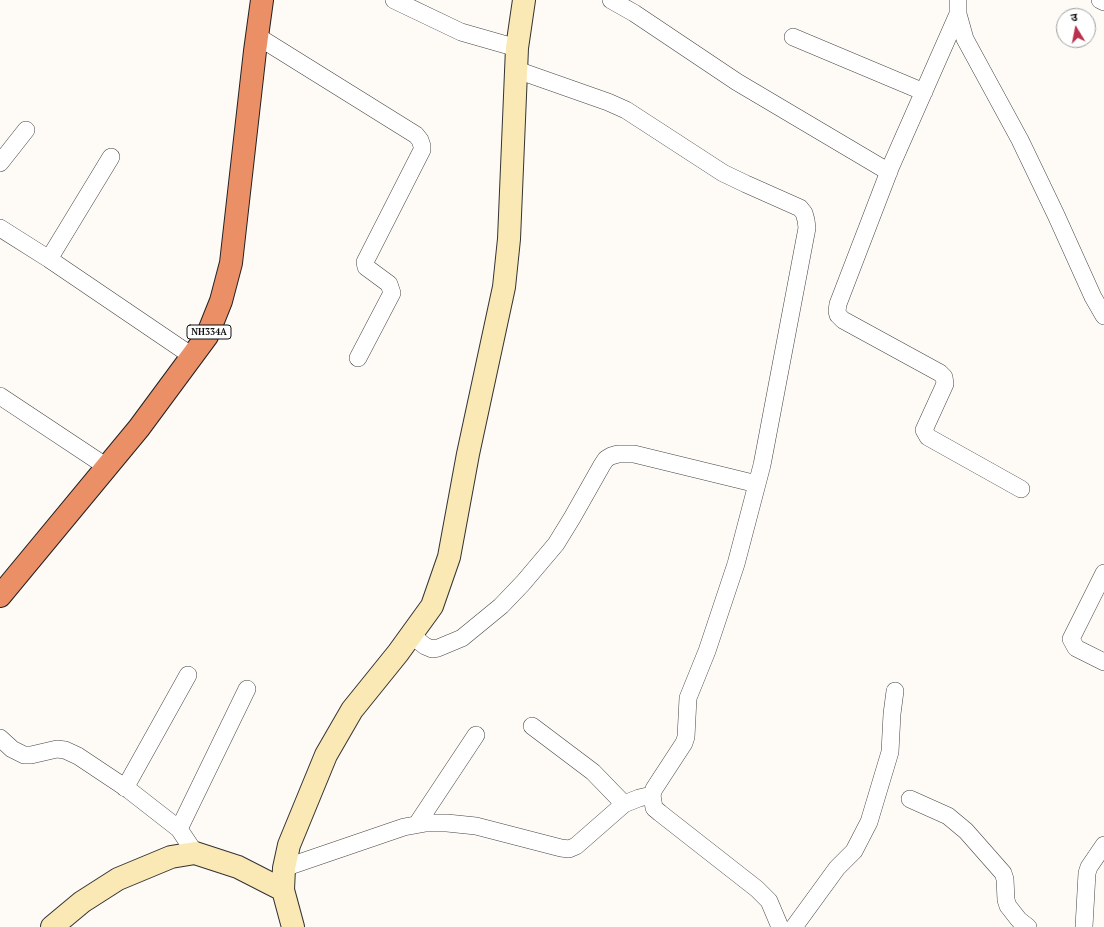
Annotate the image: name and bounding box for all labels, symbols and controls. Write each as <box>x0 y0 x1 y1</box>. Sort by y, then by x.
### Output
north arrow <box>1056 8 1096 48</box>
text: उ <box>1070 10 1078 25</box>
road number: NH334A <box>187 325 231 339</box>

